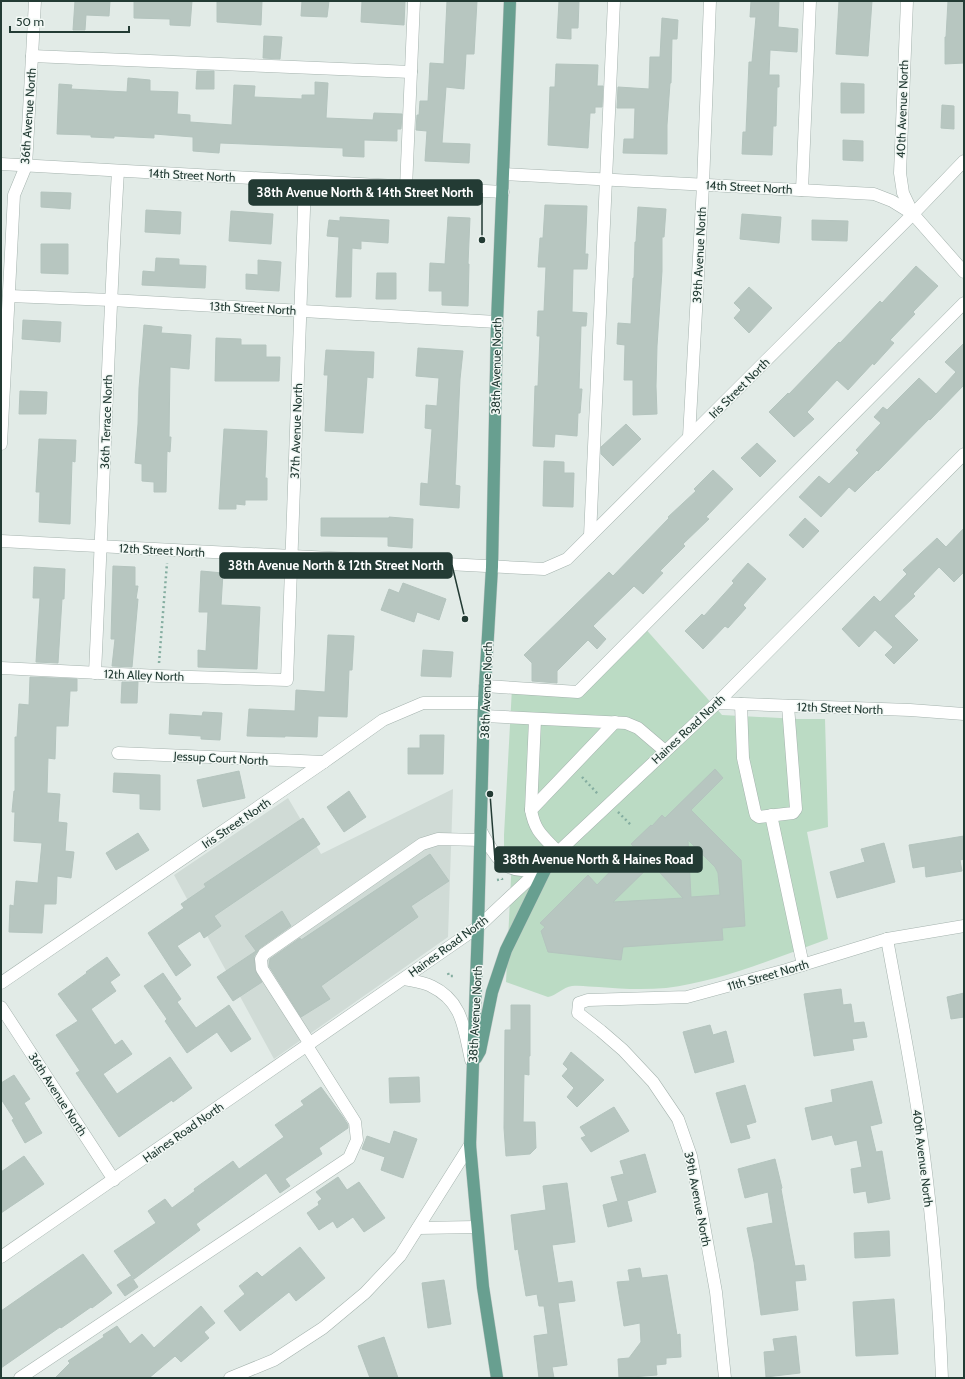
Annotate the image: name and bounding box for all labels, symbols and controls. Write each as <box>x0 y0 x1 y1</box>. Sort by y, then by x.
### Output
scale bar <box>10 8 129 34</box>
text: 50 m <box>16 14 44 29</box>
street label: 40th Avenue North <box>893 59 911 159</box>
street label: 36th Avenue North <box>17 67 39 165</box>
street label: 14th Street North <box>148 165 236 185</box>
street label: 14th Street North <box>705 177 793 197</box>
callout: 38th Avenue North & 14th Street North <box>249 180 482 205</box>
text: 38th Avenue North & 14th Street North <box>257 184 473 200</box>
street label: 39th Avenue North <box>689 206 709 304</box>
street label: 13th Street North <box>209 298 297 318</box>
street label: 38th Avenue North <box>488 317 504 415</box>
street label: Iris Street North <box>706 355 772 421</box>
street label: 36th Terrace North <box>97 374 115 470</box>
street label: 37th Avenue North <box>287 383 305 479</box>
street label: 12th Street North <box>119 540 205 560</box>
callout: 38th Avenue North & 12th Street North <box>220 553 452 578</box>
text: 38th Avenue North & 12th Street North <box>228 557 444 573</box>
street label: 38th Avenue North <box>477 641 495 739</box>
street label: 12th Alley North <box>104 666 184 684</box>
street label: Haines Road North <box>648 691 728 767</box>
street label: 12th Street North <box>797 699 883 717</box>
street label: Jessup Court North <box>172 748 269 768</box>
street label: Iris Street North <box>199 794 273 852</box>
callout: 38th Avenue North & Haines Road <box>495 847 702 872</box>
text: 38th Avenue North & Haines Road <box>503 851 693 867</box>
street label: Haines Road North <box>405 912 491 980</box>
street label: 11th Street North <box>726 956 810 994</box>
street label: 38th Avenue North <box>465 965 485 1063</box>
street label: 36th Avenue North <box>25 1049 91 1139</box>
street label: Haines Road North <box>140 1099 226 1165</box>
street label: 40th Avenue North <box>910 1108 936 1208</box>
street label: 39th Avenue North <box>681 1150 715 1248</box>

